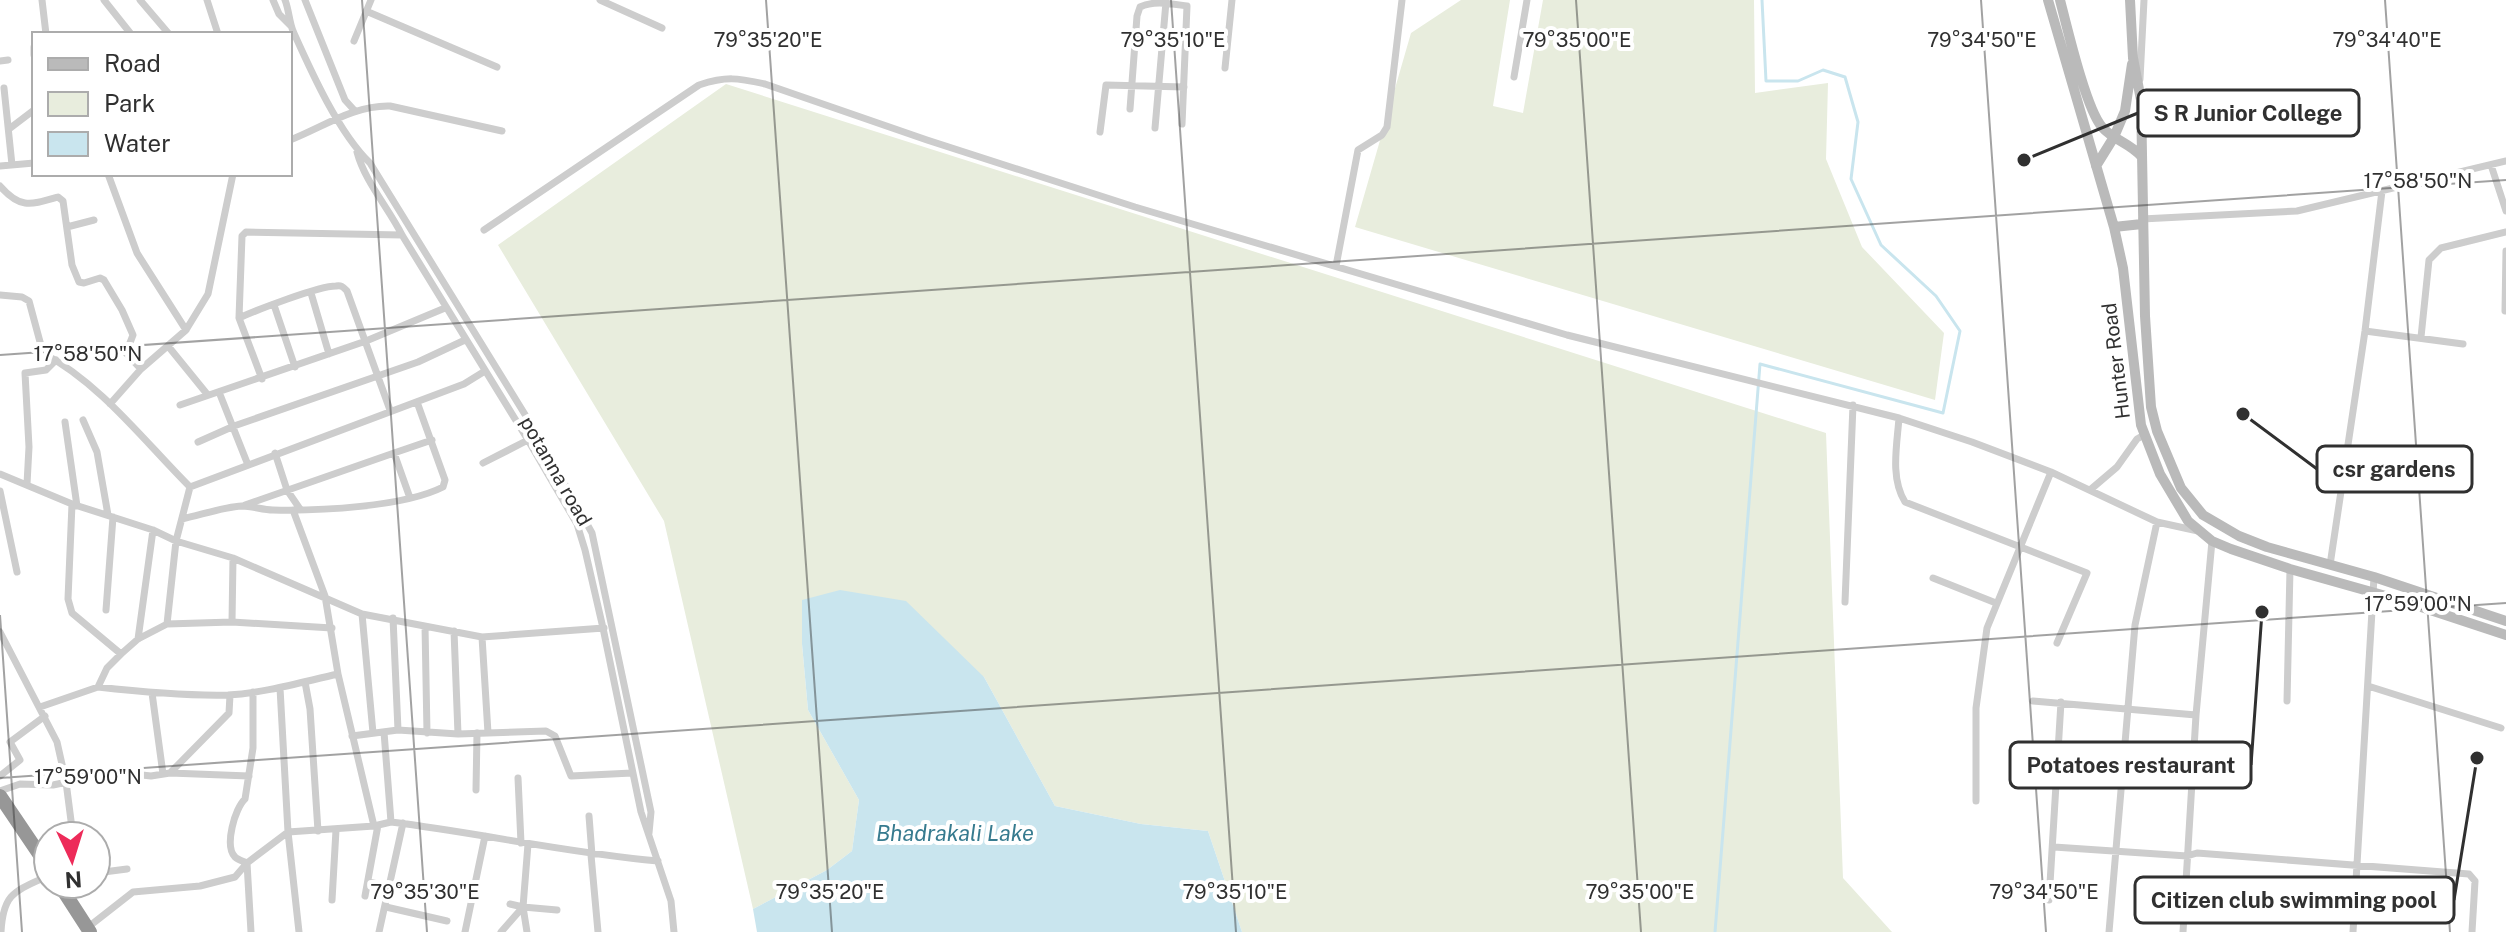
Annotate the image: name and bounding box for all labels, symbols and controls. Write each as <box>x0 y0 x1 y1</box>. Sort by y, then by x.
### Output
text: 79°35'20"E <box>714 28 822 52</box>
text: 79°35'10"E <box>1120 28 1226 52</box>
text: 79°35'00"E <box>1522 28 1632 52</box>
text: 79°34'50"E <box>1927 28 2037 52</box>
text: 79°34'40"E <box>2332 28 2442 52</box>
legend <box>32 32 292 176</box>
text: Road <box>104 49 161 77</box>
text: Park <box>104 89 155 117</box>
callout: S R Junior College <box>2138 90 2359 136</box>
text: S R Junior College <box>2154 100 2342 126</box>
text: Water <box>104 129 171 157</box>
text: 17°58'50"N <box>2364 169 2472 193</box>
street label: Hunter Road <box>2097 301 2135 421</box>
text: 17°58'50"N <box>34 342 142 366</box>
street label: potanna road <box>515 412 597 530</box>
callout: csr gardens <box>2317 446 2472 492</box>
text: csr gardens <box>2332 456 2456 482</box>
text: 17°59'00"N <box>2364 592 2472 616</box>
callout: Potatoes restaurant <box>2010 742 2251 788</box>
text: Potatoes restaurant <box>2026 752 2236 778</box>
text: 17°59'00"N <box>34 765 142 789</box>
north arrow <box>32 820 112 900</box>
water label: Bhadrakali Lake <box>876 820 1034 846</box>
text: N <box>64 866 83 894</box>
callout: Citizen club swimming pool <box>2135 877 2454 923</box>
text: 79°35'30"E <box>370 880 480 904</box>
text: 79°35'20"E <box>776 880 884 904</box>
text: 79°35'10"E <box>1182 880 1288 904</box>
text: 79°35'00"E <box>1585 880 1695 904</box>
text: 79°34'50"E <box>1989 880 2099 904</box>
text: Citizen club swimming pool <box>2151 887 2437 913</box>

